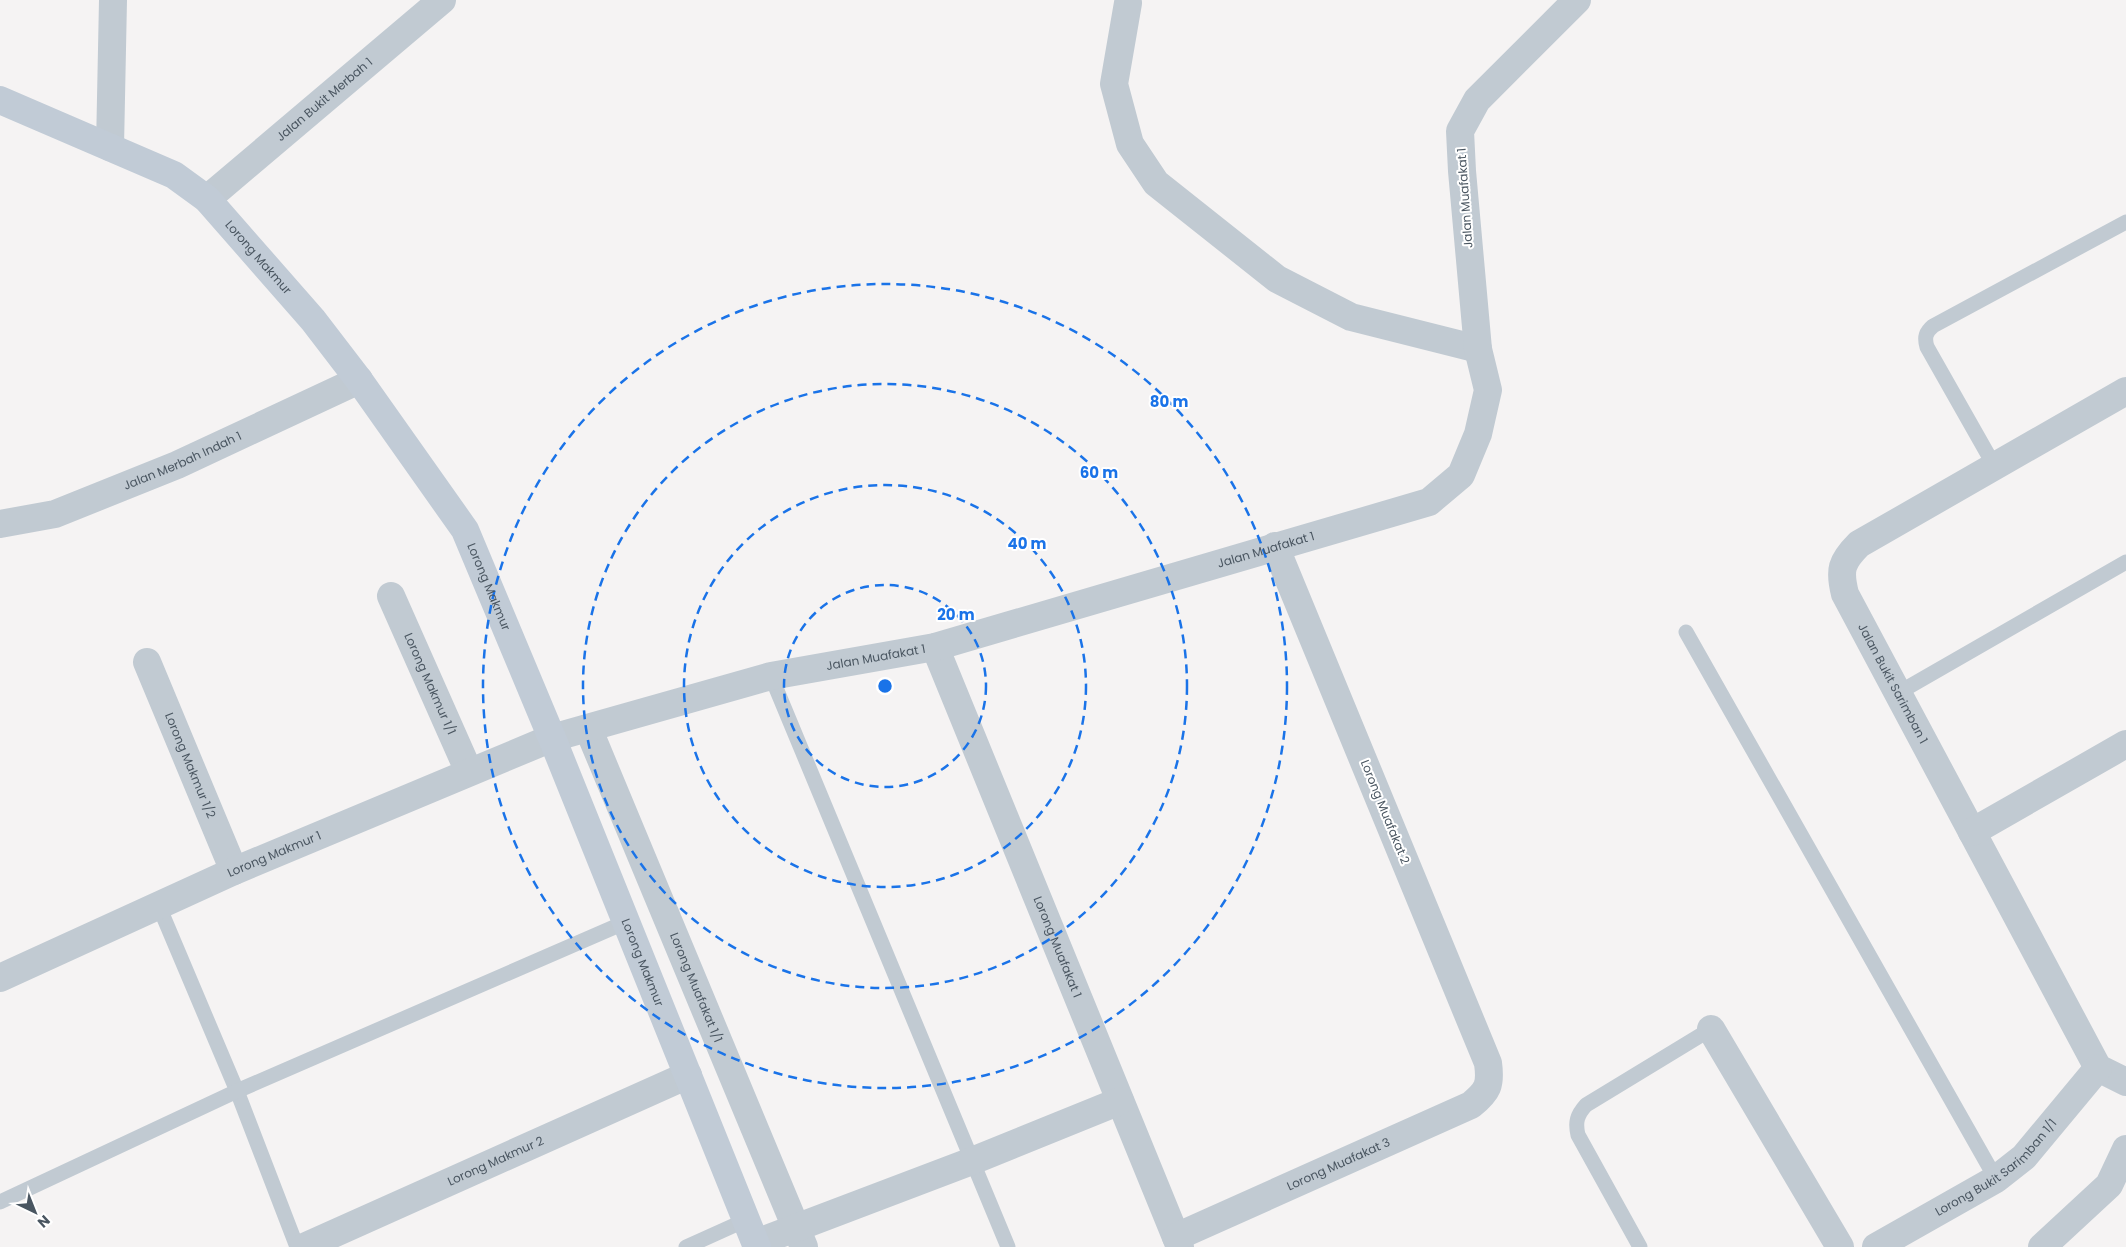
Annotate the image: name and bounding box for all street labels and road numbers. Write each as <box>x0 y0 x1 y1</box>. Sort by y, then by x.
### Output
street label: Jalan Bukit Merbah 1 <box>272 53 376 145</box>
street label: Jalan Muafakat 1 <box>1453 147 1476 249</box>
street label: Lorong Makmur <box>221 216 296 298</box>
street label: Jalan Merbah Indah 1 <box>121 427 244 494</box>
street label: Jalan Muafakat 1 <box>1215 527 1316 572</box>
street label: Lorong Makmur <box>463 540 515 633</box>
street label: Jalan Bukit Sarimban 1 <box>1854 620 1932 747</box>
street label: Lorong Makmur 1/1 <box>400 630 460 737</box>
street label: Jalan Muafakat 1 <box>825 640 927 674</box>
street label: Lorong Makmur 1/2 <box>161 710 220 821</box>
street label: Lorong Muafakat 2 <box>1357 757 1414 867</box>
street label: Lorong Makmur 1 <box>224 826 324 881</box>
street label: Lorong Muafakat 1 <box>1030 894 1086 1000</box>
street label: Lorong Makmur <box>618 916 668 1009</box>
street label: Lorong Muafakat 1/1 <box>666 930 727 1045</box>
street label: Lorong Bukit Sarimban 1/1 <box>1932 1115 2060 1220</box>
street label: Lorong Makmur 2 <box>445 1132 546 1190</box>
street label: Lorong Muafakat 3 <box>1284 1133 1393 1194</box>

